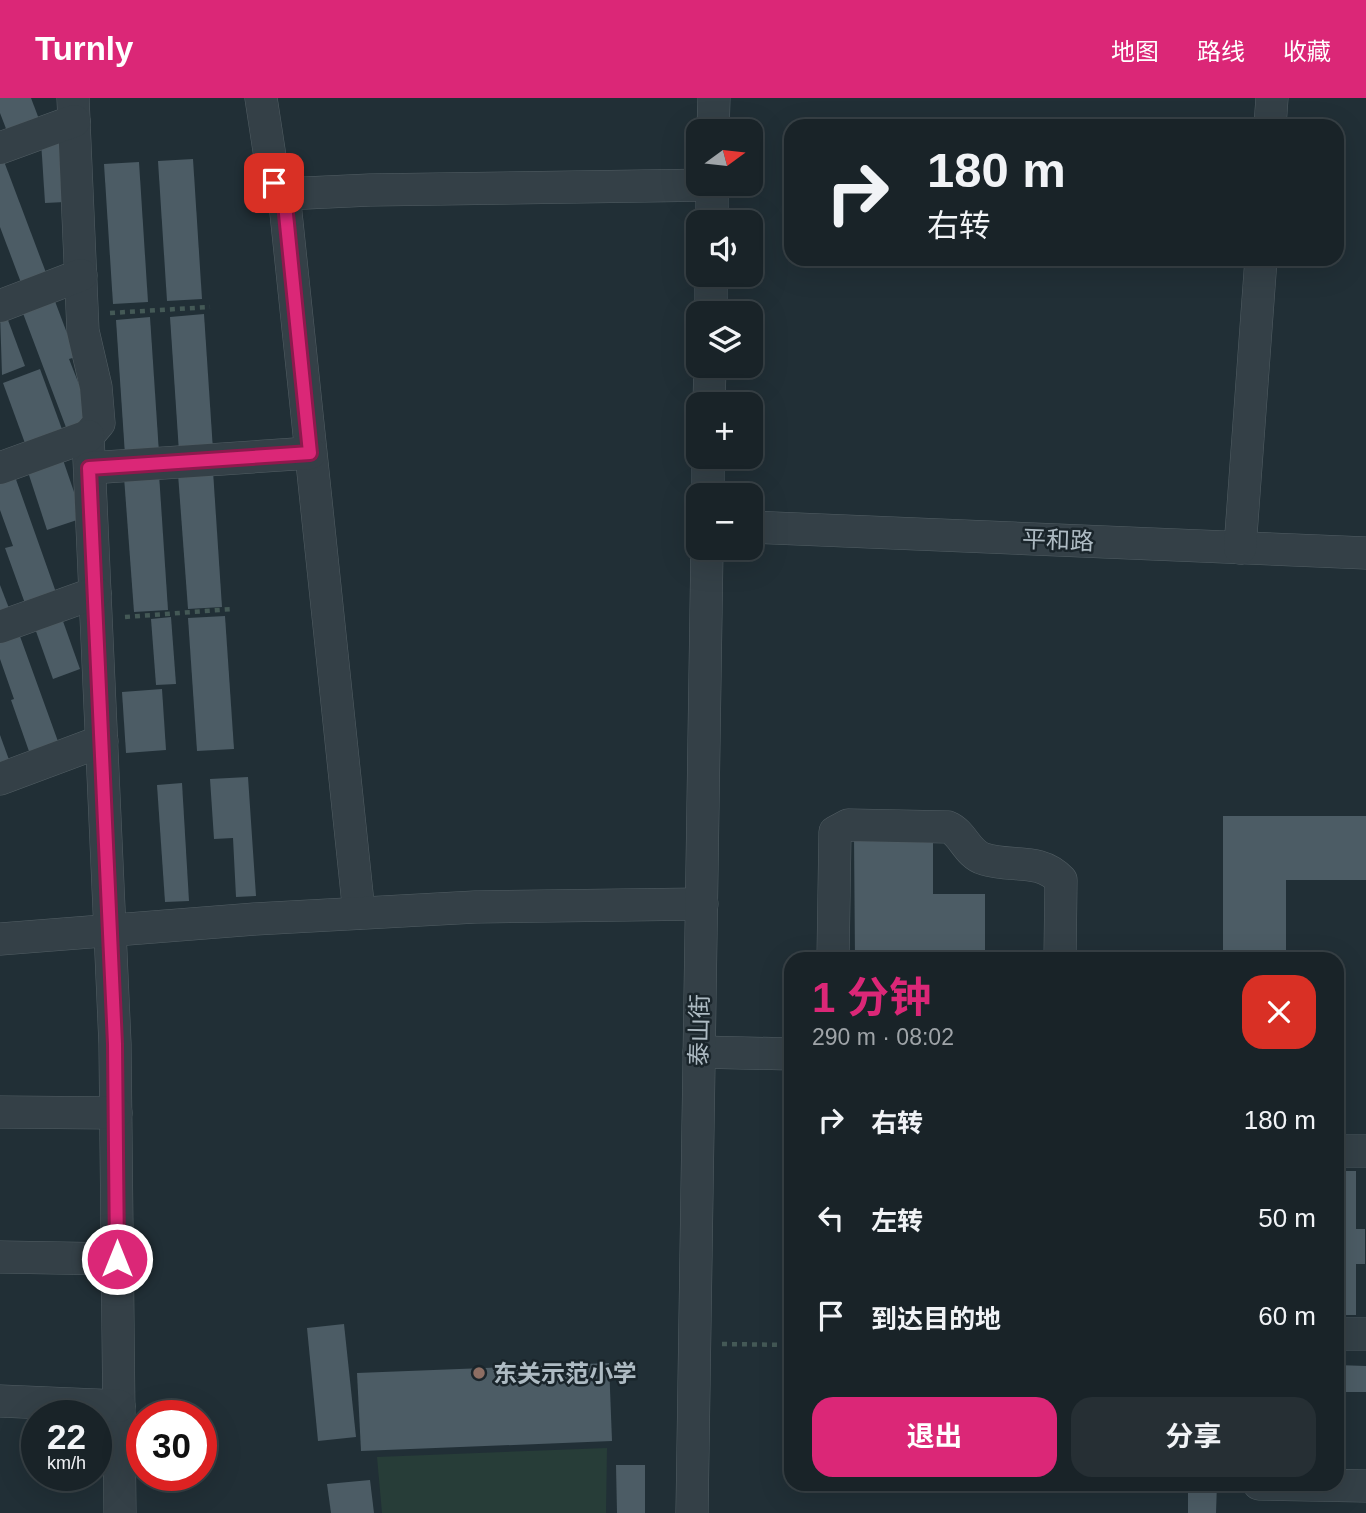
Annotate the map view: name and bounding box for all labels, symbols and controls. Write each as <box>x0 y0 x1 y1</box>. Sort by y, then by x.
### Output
text: Turnly <box>35 30 133 67</box>
text: 地图 <box>1111 38 1159 65</box>
text: 路线 <box>1197 38 1245 65</box>
text: 收藏 <box>1283 38 1331 65</box>
north arrow <box>686 119 763 196</box>
map controls <box>686 119 763 560</box>
text: 180 m <box>927 143 1066 197</box>
icon: right <box>812 147 903 238</box>
pin <box>244 153 304 213</box>
icon: arrive <box>255 164 293 202</box>
text: 右转 <box>927 208 991 244</box>
button: sound <box>686 210 763 287</box>
button: layers <box>686 301 763 378</box>
button: + <box>686 392 763 469</box>
button: − <box>686 483 763 560</box>
street label: 平和路 <box>1022 525 1094 555</box>
text: 1 分钟 <box>812 974 931 1021</box>
button: close <box>1242 975 1316 1049</box>
street label: 泰山街 <box>685 994 713 1066</box>
text: 290 m · 08:02 <box>812 1024 954 1050</box>
icon: right <box>812 1101 850 1139</box>
text: 180 m <box>1244 1105 1316 1135</box>
text: 右转 <box>871 1108 923 1138</box>
icon: left <box>812 1199 850 1237</box>
text: 50 m <box>1258 1203 1316 1233</box>
text: 左转 <box>871 1206 923 1236</box>
position arrow <box>80 1222 154 1296</box>
icon: arrive <box>812 1297 850 1335</box>
text: 60 m <box>1258 1301 1316 1331</box>
text: 到达目的地 <box>871 1304 1001 1334</box>
place label: 东关示范小学 <box>493 1360 637 1387</box>
marker: 东关示范小学 <box>471 1365 487 1381</box>
button: 退出 <box>812 1397 1057 1477</box>
button: 分享 <box>1071 1397 1316 1477</box>
speed limit sign: 30 <box>126 1400 217 1491</box>
text: 22 <box>47 1417 86 1456</box>
text: km/h <box>47 1453 86 1473</box>

